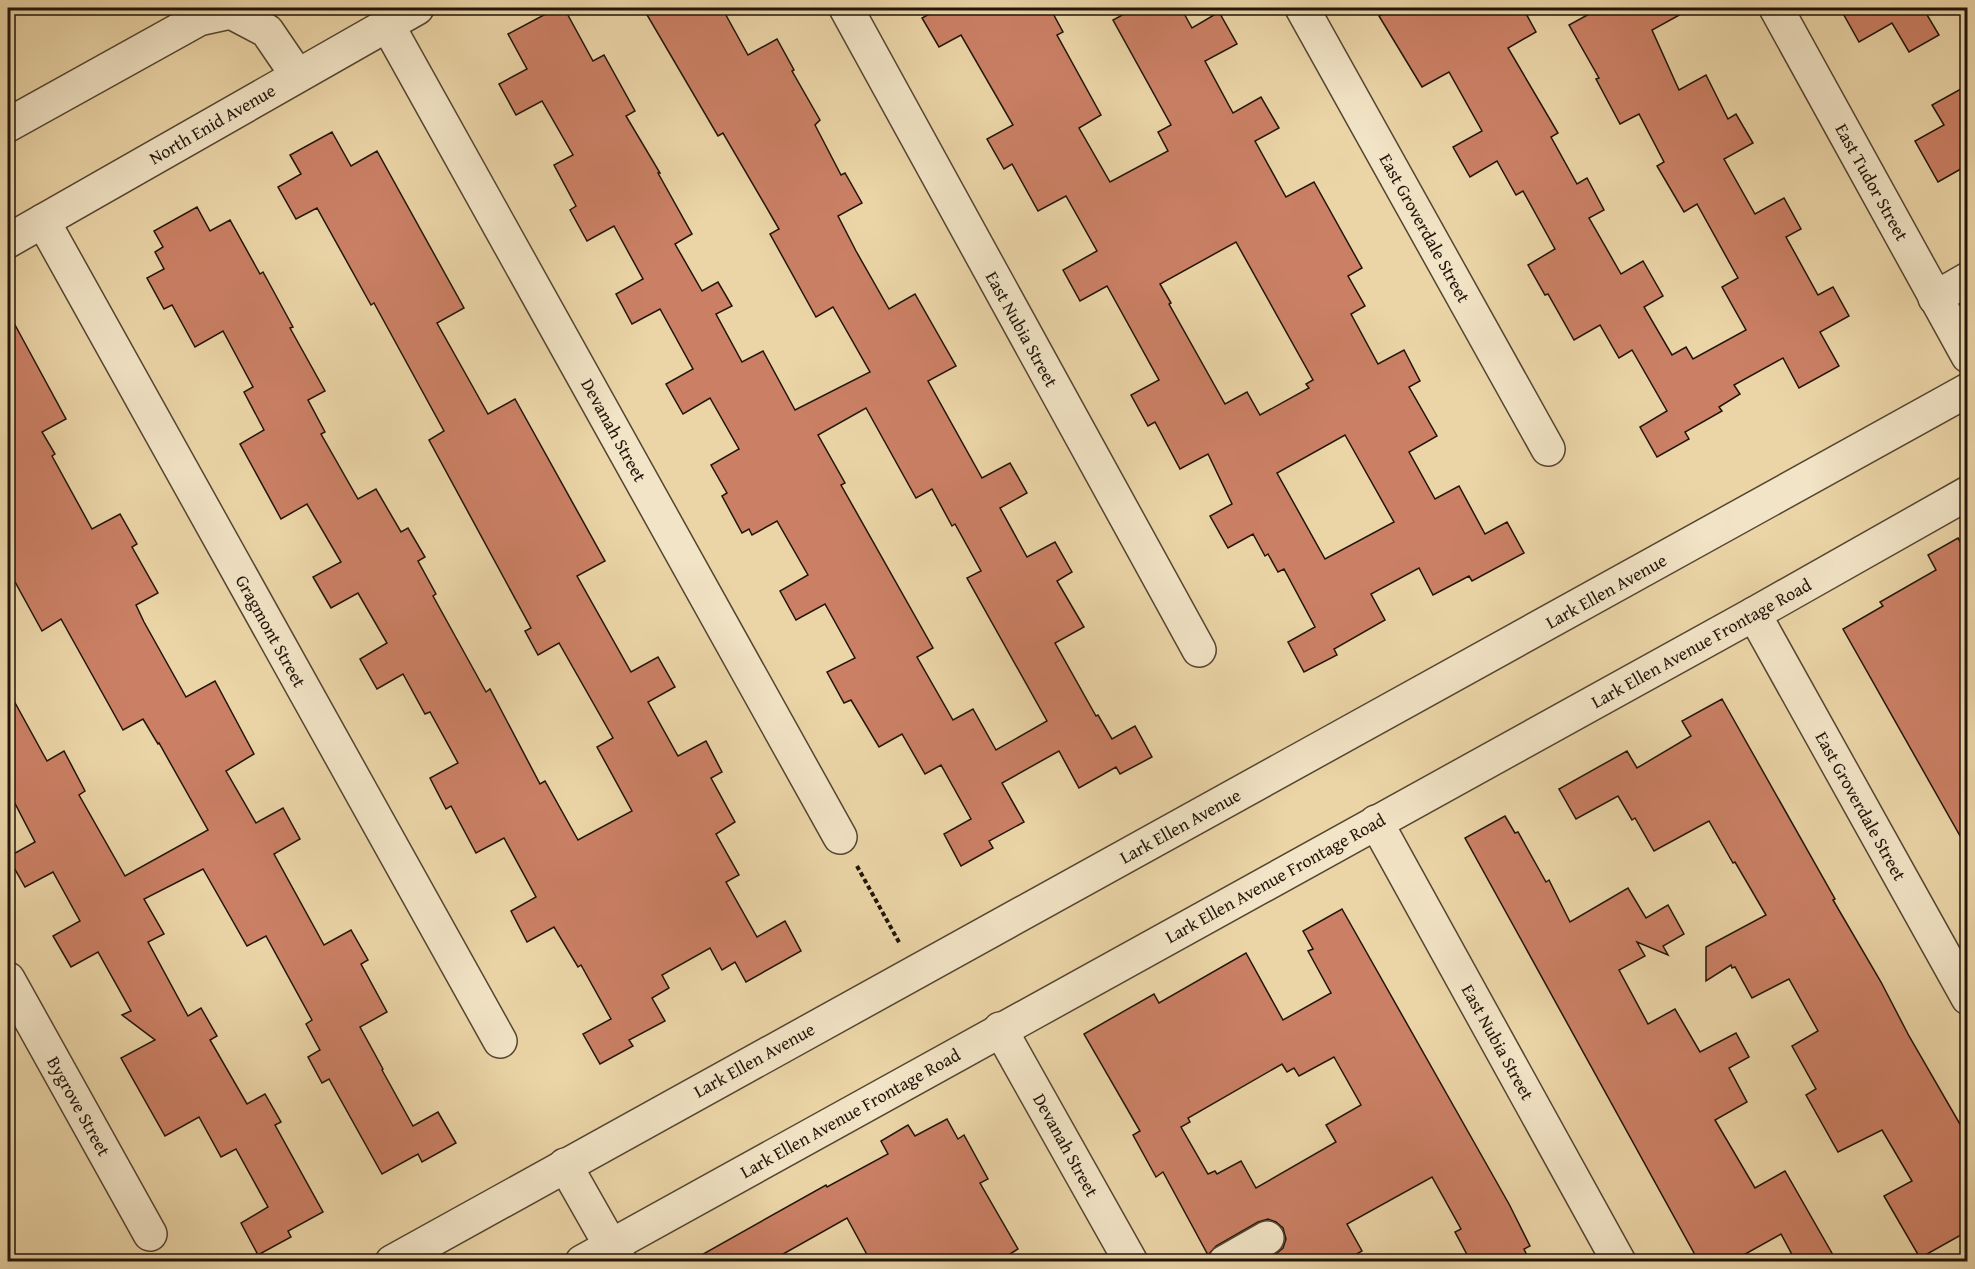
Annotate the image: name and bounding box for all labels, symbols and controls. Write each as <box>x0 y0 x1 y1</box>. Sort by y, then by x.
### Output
street label: North Enid Avenue <box>144 77 280 171</box>
street label: East Tudor Street <box>1829 118 1916 246</box>
street label: East Groverdale Street <box>1373 148 1478 308</box>
street label: East Nubia Street <box>979 266 1065 393</box>
street label: Devanah Street <box>574 373 654 487</box>
street label: Lark Ellen Avenue <box>1540 547 1672 635</box>
street label: Gragmont Street <box>229 570 313 693</box>
street label: Lark Ellen Avenue Frontage Road <box>1586 571 1816 715</box>
street label: East Groverdale Street <box>1809 726 1914 886</box>
street label: Lark Ellen Avenue <box>1114 782 1246 870</box>
street label: Lark Ellen Avenue Frontage Road <box>1160 806 1390 950</box>
street label: East Nubia Street <box>1455 979 1541 1106</box>
street label: Lark Ellen Avenue <box>688 1016 820 1104</box>
street label: Lark Ellen Avenue Frontage Road <box>735 1041 965 1185</box>
street label: Bygrove Street <box>40 1051 118 1161</box>
street label: Devanah Street <box>1026 1088 1106 1202</box>

